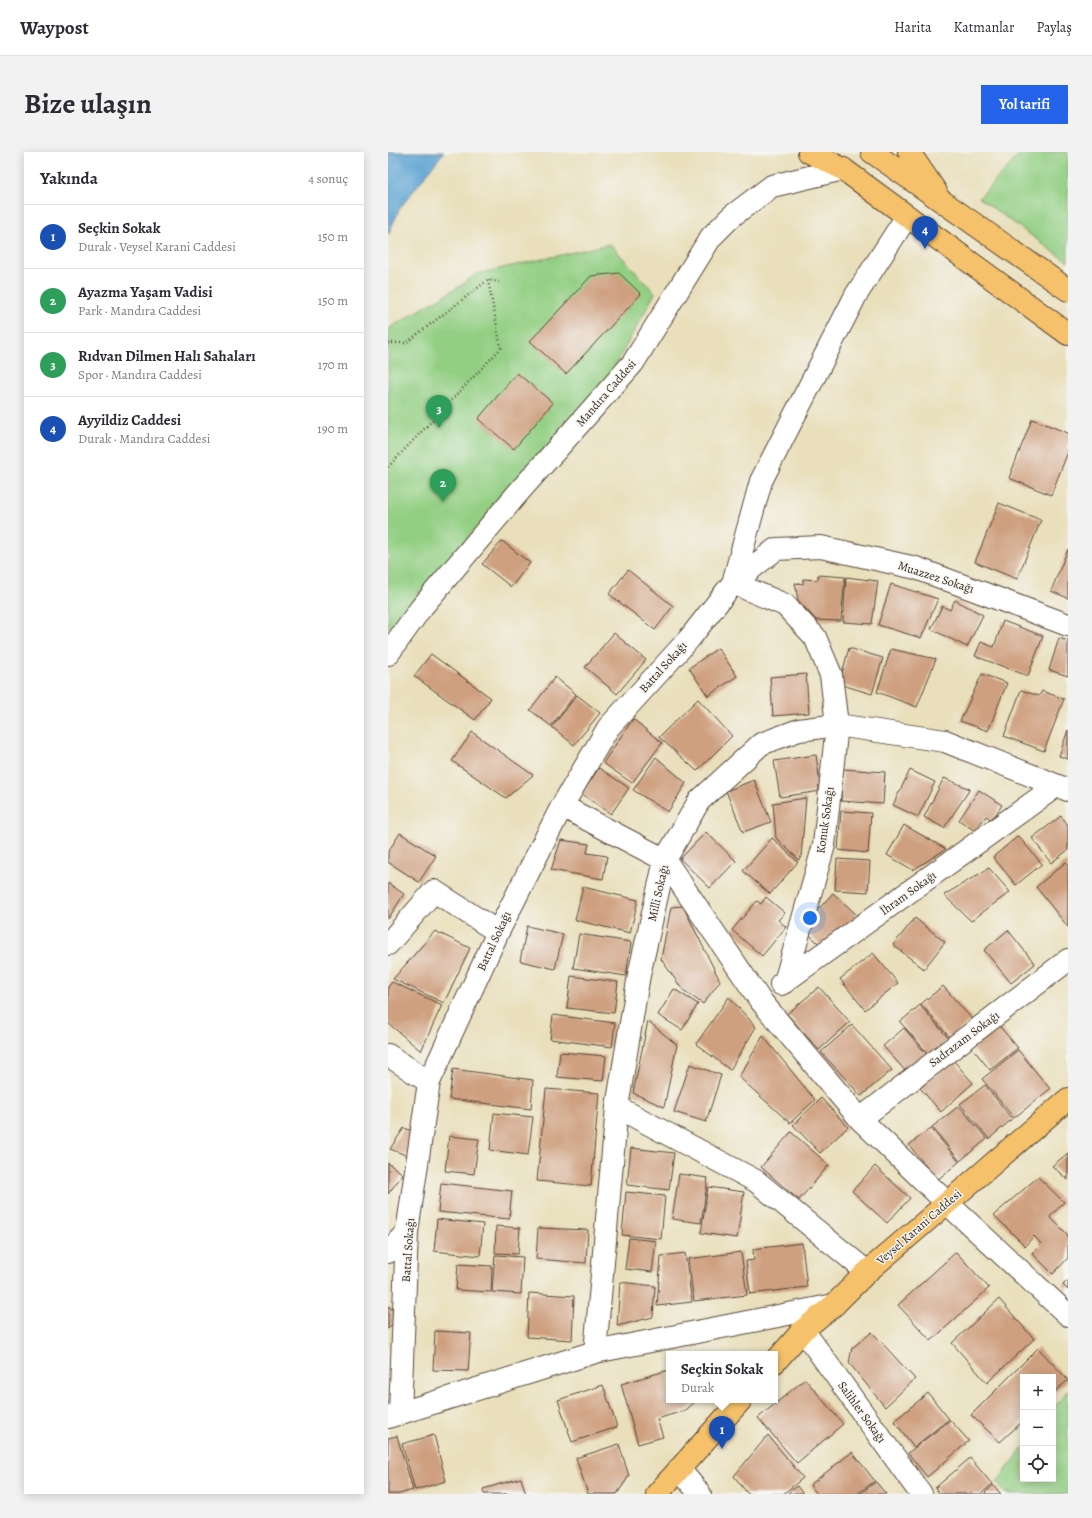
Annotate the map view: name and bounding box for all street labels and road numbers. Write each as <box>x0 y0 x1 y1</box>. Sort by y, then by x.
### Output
street label: Mandıra Caddesi <box>572 356 640 430</box>
street label: Muazzez Sokağı <box>896 557 976 597</box>
street label: Battal Sokağı <box>636 638 690 696</box>
street label: Konuk Sokağı <box>812 786 838 854</box>
street label: Milli Sokağı <box>644 863 672 923</box>
street label: İhram Sokağı <box>877 867 939 919</box>
street label: Battal Sokağı <box>473 908 515 974</box>
street label: Sadrazam Sokağı <box>925 1007 1003 1071</box>
street label: Veysel Karani Caddesi <box>872 1186 965 1269</box>
street label: Battal Sokağı <box>398 1217 418 1283</box>
street label: Salihler Sokağı <box>834 1378 890 1446</box>

